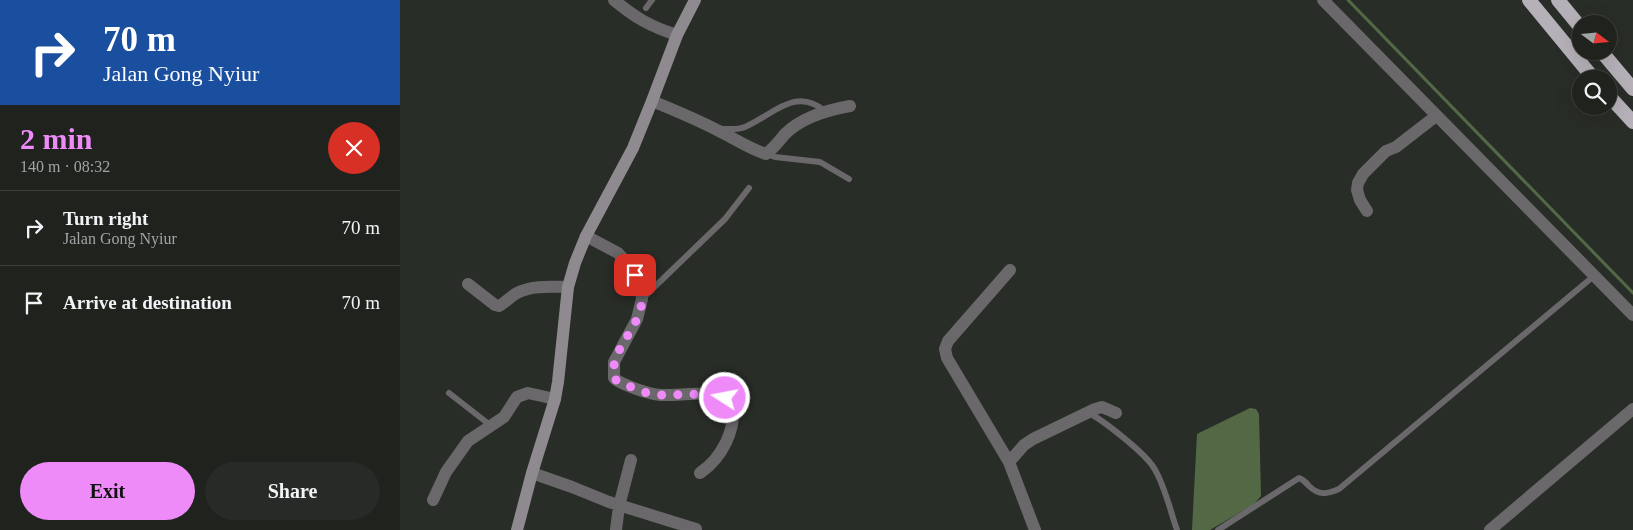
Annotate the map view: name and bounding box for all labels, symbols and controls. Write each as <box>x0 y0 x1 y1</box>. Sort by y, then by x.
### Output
north arrow <box>1572 15 1618 60</box>
map controls <box>1572 15 1617 115</box>
icon: right <box>20 20 85 85</box>
text: 70 m <box>103 20 176 59</box>
text: Jalan Gong Nyiur <box>103 61 259 86</box>
button: search <box>1572 70 1617 115</box>
text: 2 min <box>20 122 93 155</box>
button: close <box>328 122 380 174</box>
text: 140 m · 08:32 <box>20 158 110 175</box>
text: Turn right <box>63 208 148 229</box>
icon: right <box>20 214 48 242</box>
text: 70 m <box>341 217 380 238</box>
text: Jalan Gong Nyiur <box>63 230 177 247</box>
pin <box>614 254 656 296</box>
icon: arrive <box>621 261 649 289</box>
icon: arrive <box>20 289 48 317</box>
text: Arrive at destination <box>63 292 232 313</box>
text: 70 m <box>341 292 380 313</box>
position arrow <box>698 371 750 423</box>
button: Exit <box>20 462 195 520</box>
button: Share <box>205 462 380 520</box>

